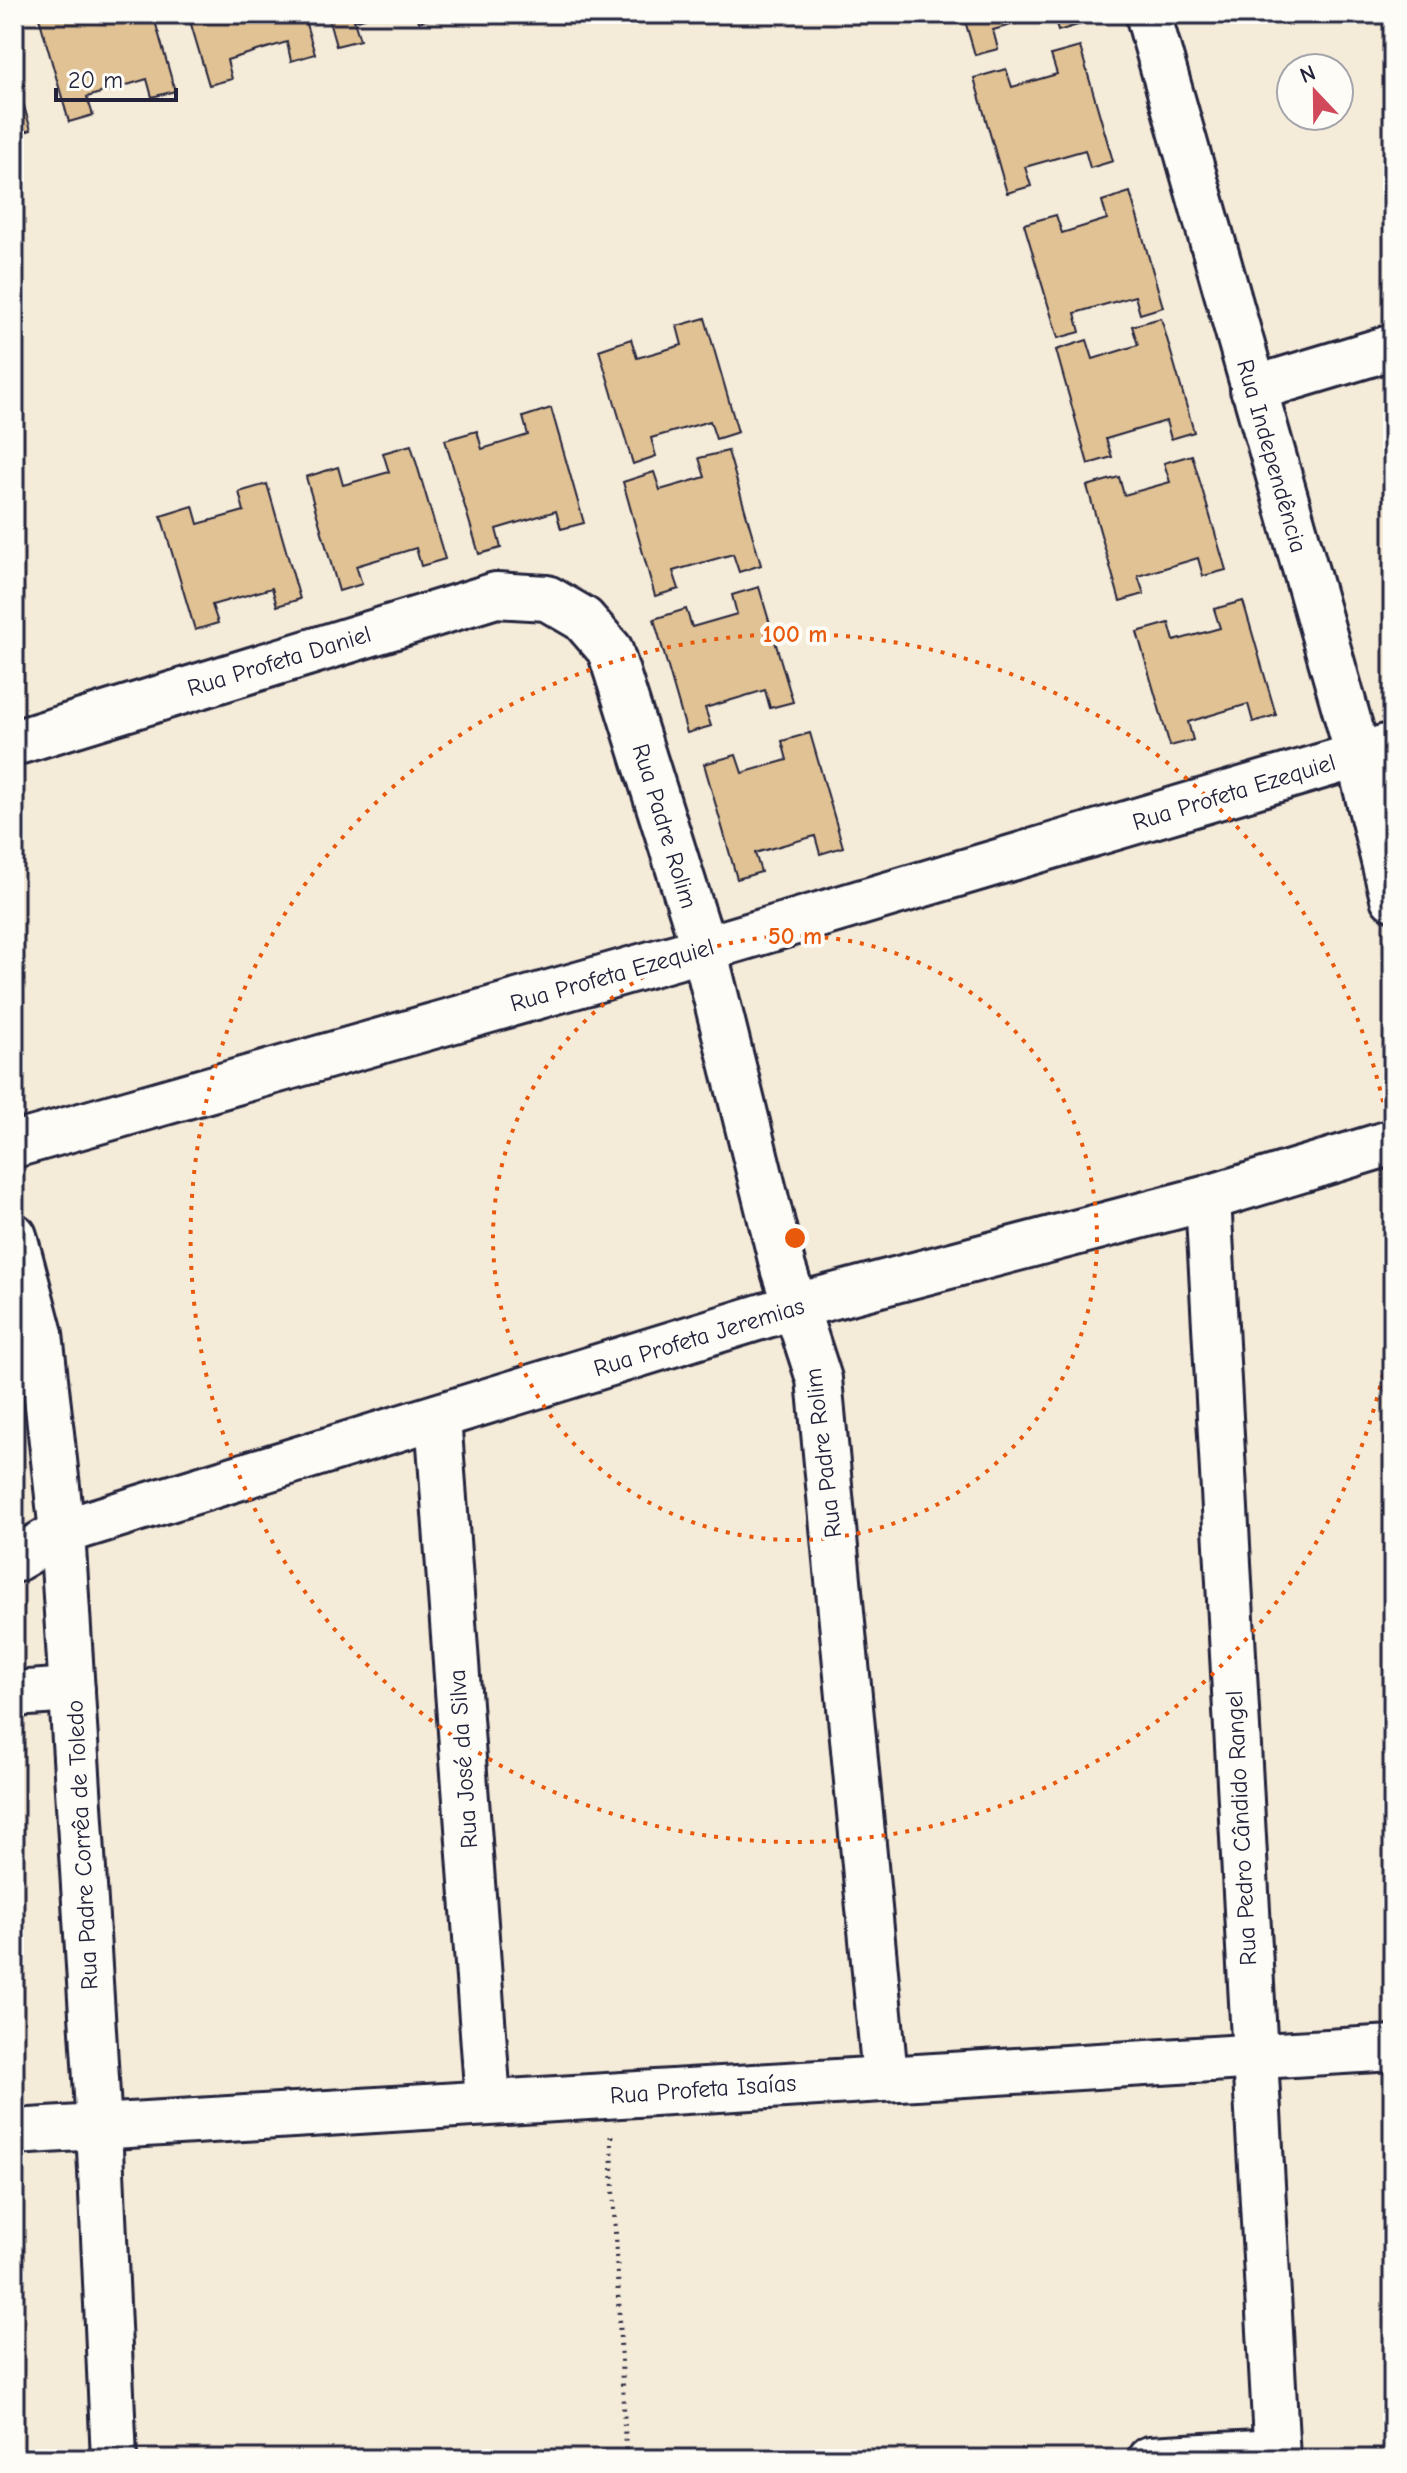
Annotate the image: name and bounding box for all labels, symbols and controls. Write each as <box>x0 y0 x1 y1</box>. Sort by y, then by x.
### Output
scale bar <box>56 52 176 102</box>
north arrow <box>1275 52 1355 132</box>
text: N <box>1296 60 1319 89</box>
text: 20 m <box>68 66 123 94</box>
street label: Rua Independência <box>1231 356 1313 556</box>
street label: Rua Profeta Daniel <box>184 620 374 702</box>
text: 100 m <box>763 620 827 648</box>
street label: Rua Padre Rolim <box>627 740 703 912</box>
street label: Rua Profeta Ezequiel <box>1129 748 1339 836</box>
text: 50 m <box>768 922 822 950</box>
street label: Rua Profeta Ezequiel <box>507 932 717 1018</box>
centre of rings <box>781 1224 809 1252</box>
street label: Rua Profeta Jeremias <box>590 1292 808 1382</box>
street label: Rua Padre Rolim <box>799 1366 847 1540</box>
street label: Rua José da Silva <box>443 1669 483 1849</box>
street label: Rua Pedro Cândido Rangel <box>1220 1690 1262 1966</box>
street label: Rua Padre Corrêa de Toledo <box>60 1699 104 1991</box>
street label: Rua Profeta Isaías <box>609 2069 797 2109</box>

